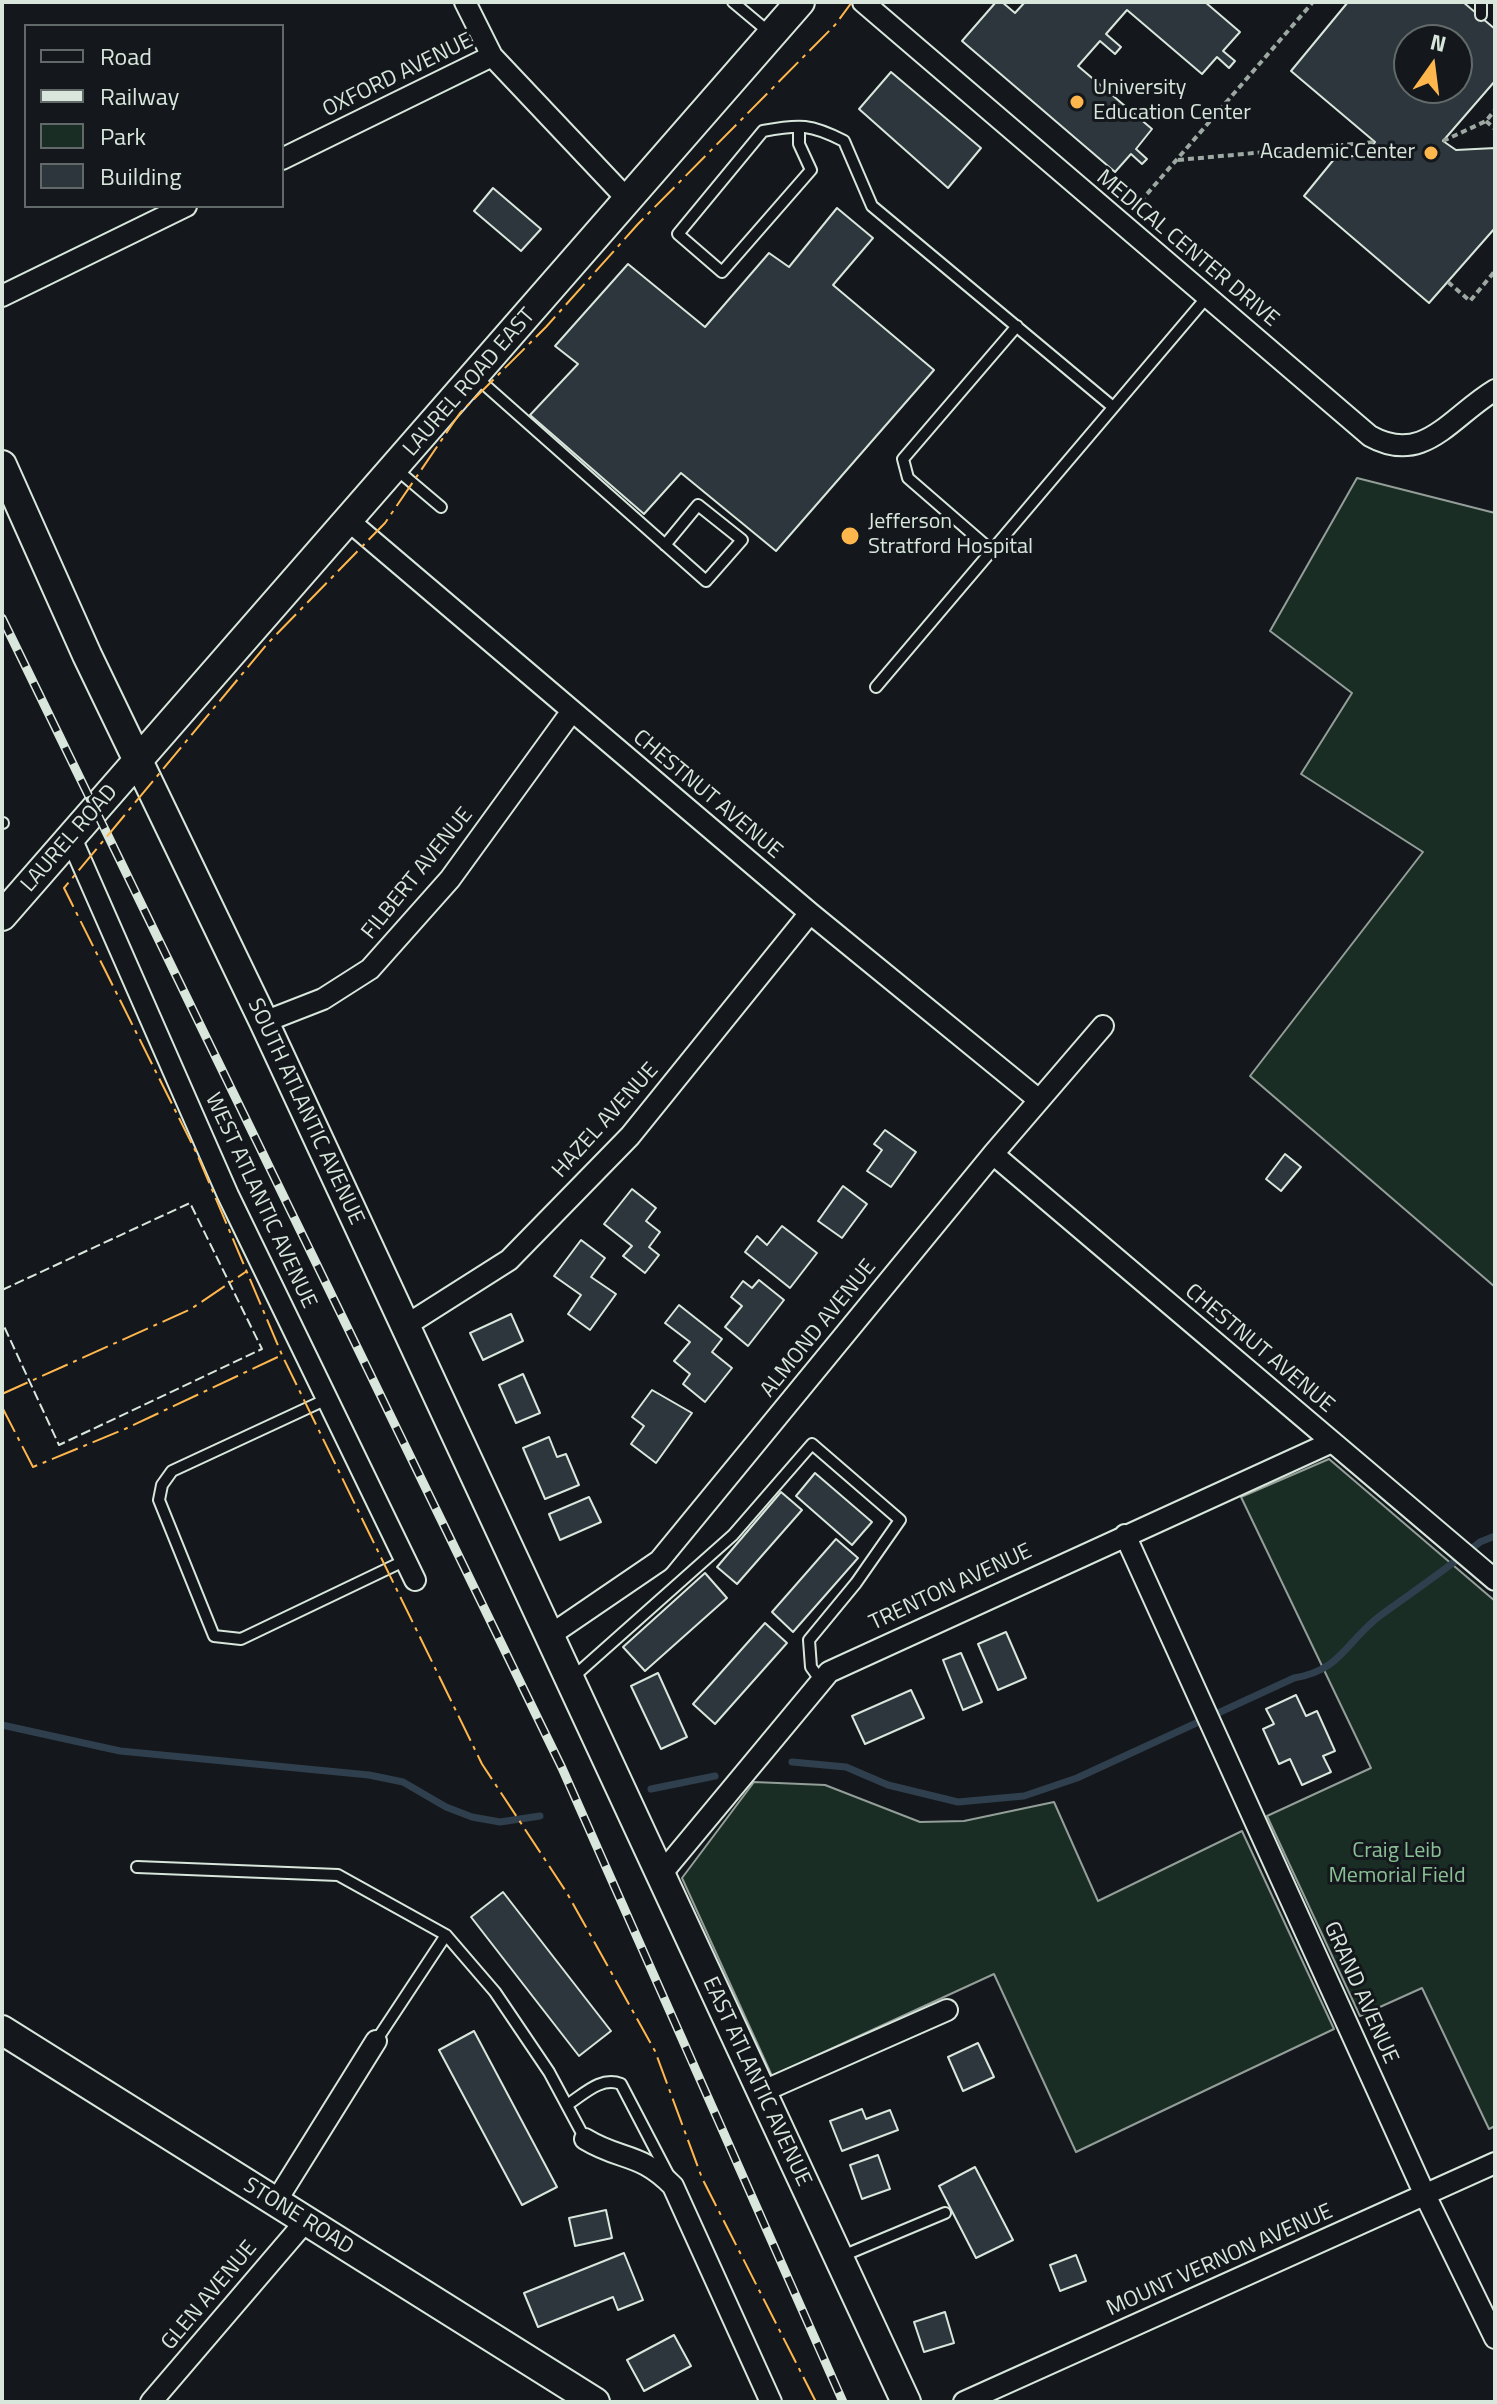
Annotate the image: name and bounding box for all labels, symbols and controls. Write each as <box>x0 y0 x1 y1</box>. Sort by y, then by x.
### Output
legend <box>24 24 284 208</box>
north arrow <box>1393 24 1473 104</box>
text: N <box>1427 24 1450 61</box>
street label: OXFORD AVENUE <box>319 28 477 124</box>
text: Road <box>100 38 152 74</box>
place label: University Education Center <box>1093 76 1251 128</box>
text: Railway <box>100 78 179 114</box>
marker: University Education Center <box>1068 93 1086 111</box>
text: Park <box>100 118 146 154</box>
place label: Academic Center <box>1260 140 1415 166</box>
marker: Academic Center <box>1422 144 1440 162</box>
text: Building <box>100 158 182 194</box>
street label: MEDICAL CENTER DRIVE <box>1090 165 1284 333</box>
street label: LAUREL ROAD EAST <box>399 304 541 462</box>
place label: Jefferson Stratford Hospital <box>868 510 1033 562</box>
marker: Jefferson Stratford Hospital <box>839 525 861 547</box>
street label: CHESTNUT AVENUE <box>627 725 787 865</box>
street label: LAUREL ROAD <box>16 780 124 898</box>
street label: FILBERT AVENUE <box>357 803 479 945</box>
street label: SOUTH ATLANTIC AVENUE <box>241 995 369 1229</box>
street label: HAZEL AVENUE <box>547 1058 665 1184</box>
street label: WEST ATLANTIC AVENUE <box>198 1089 322 1313</box>
street label: ALMOND AVENUE <box>755 1255 883 1403</box>
street label: CHESTNUT AVENUE <box>1179 1279 1339 1419</box>
street label: TRENTON AVENUE <box>866 1539 1036 1637</box>
park label: Craig Leib Memorial Field <box>1328 1839 1466 1890</box>
street label: GRAND AVENUE <box>1317 1918 1403 2068</box>
street label: EAST ATLANTIC AVENUE <box>696 1973 816 2191</box>
street label: STONE ROAD <box>238 2173 358 2261</box>
street label: MOUNT VERNON AVENUE <box>1103 2199 1337 2323</box>
street label: GLEN AVENUE <box>157 2236 263 2356</box>

